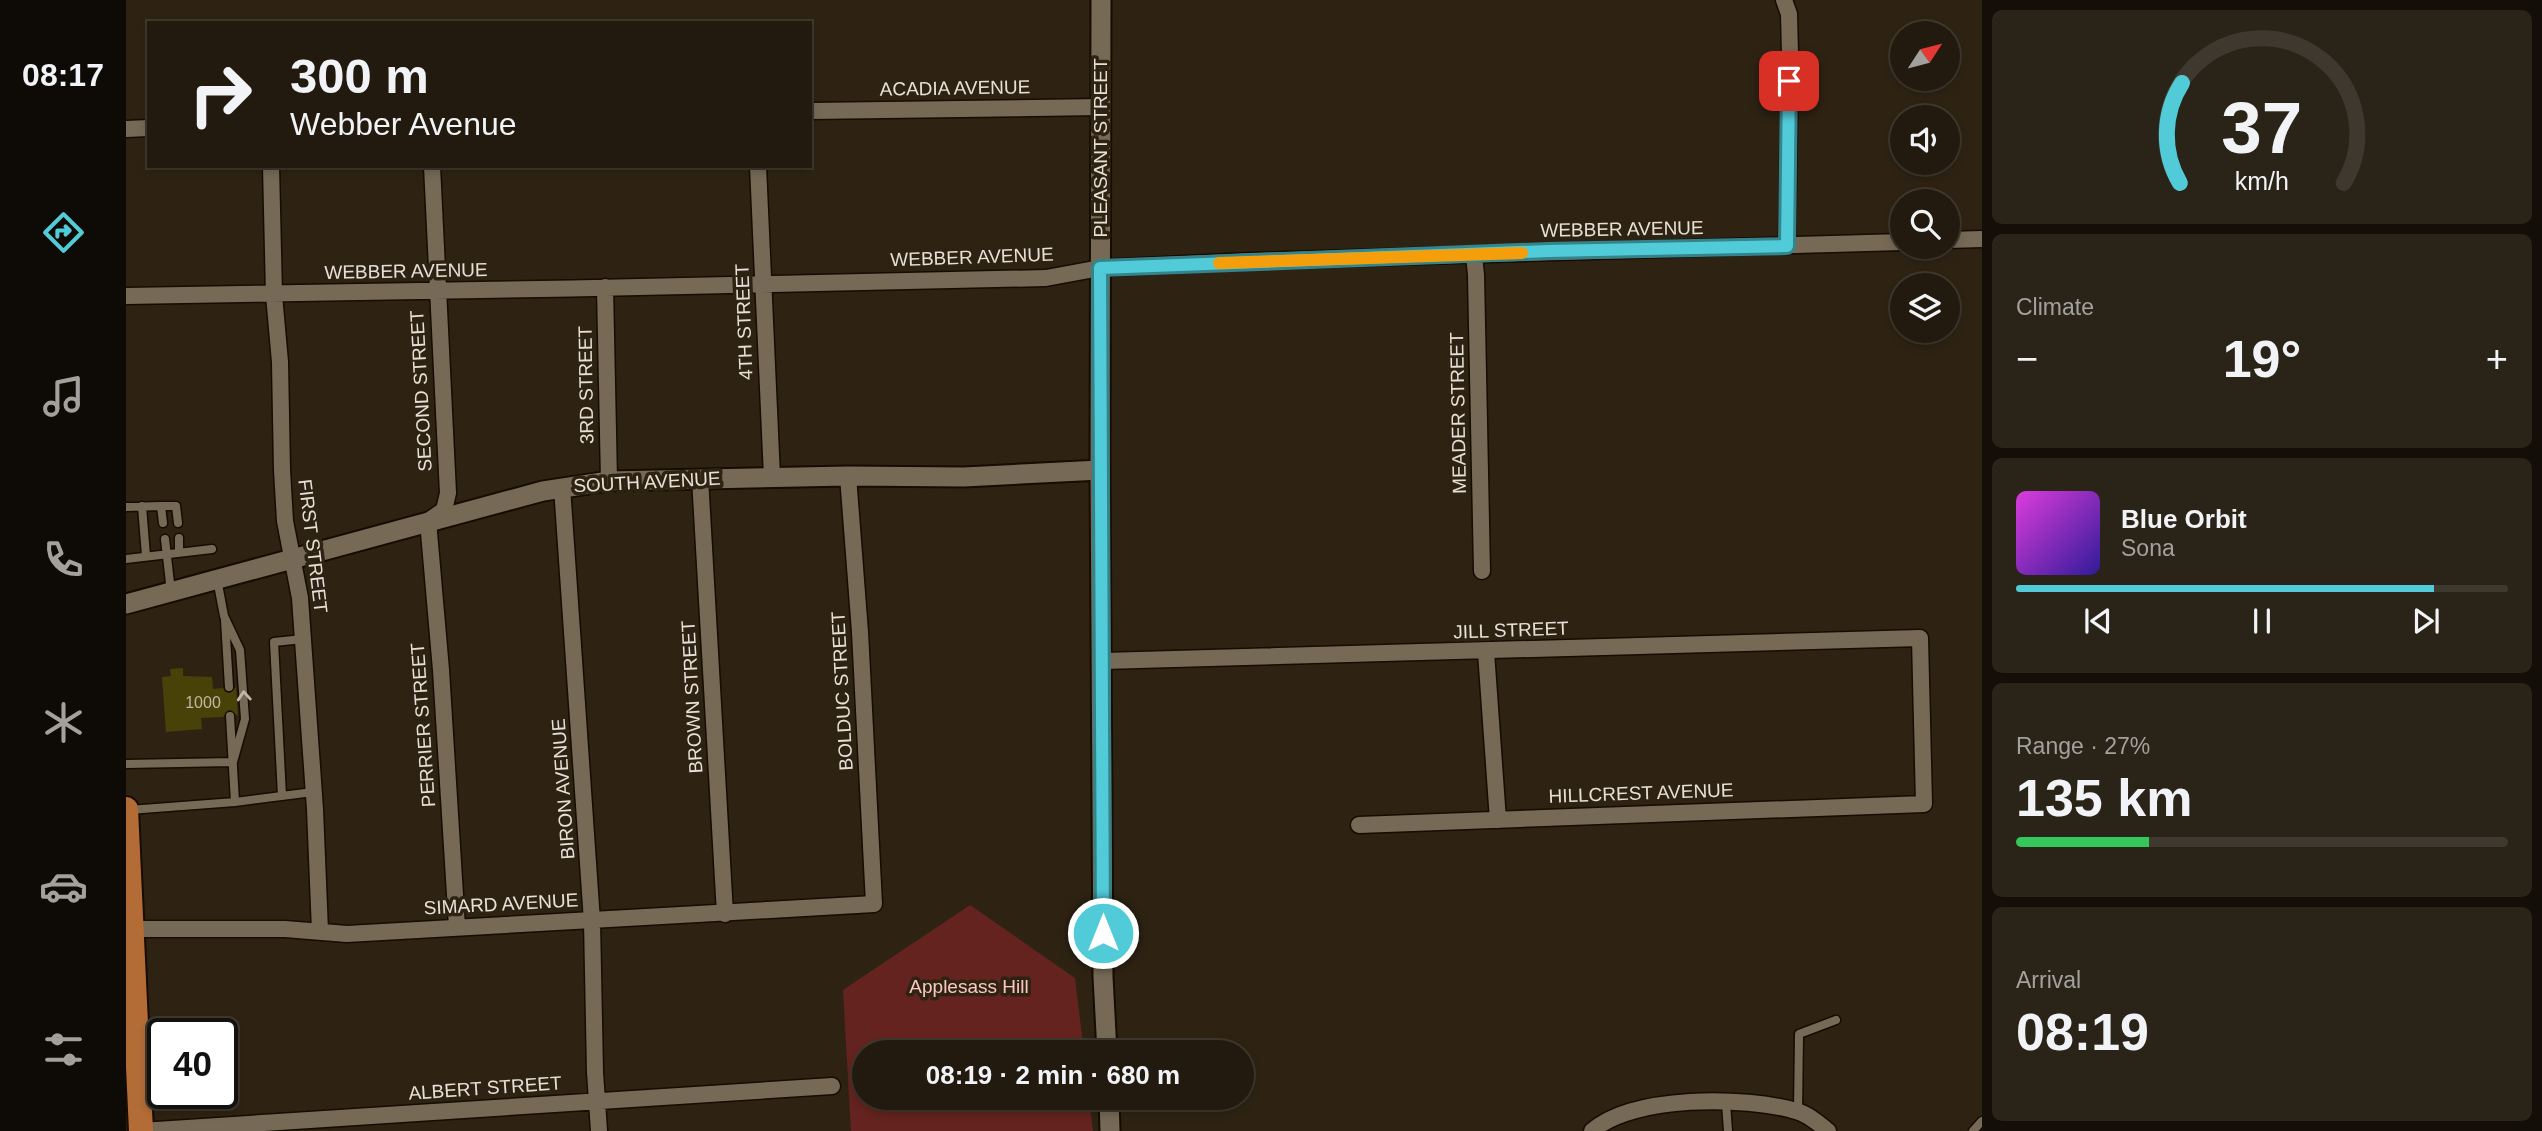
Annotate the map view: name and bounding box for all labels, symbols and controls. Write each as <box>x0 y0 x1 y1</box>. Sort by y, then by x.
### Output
north arrow <box>1890 21 1960 91</box>
map controls <box>1890 21 1960 343</box>
icon: right <box>175 49 266 140</box>
text: 300 m <box>290 49 429 103</box>
pin <box>1759 51 1819 111</box>
text: 08:17 <box>22 57 104 93</box>
street label: PLEASANT STREET <box>1090 58 1111 238</box>
icon: arrive <box>1770 62 1808 100</box>
street label: ACADIA AVENUE <box>880 76 1030 100</box>
text: 37 <box>2222 87 2302 168</box>
button: sound <box>1890 105 1960 175</box>
text: Webber Avenue <box>290 106 517 142</box>
text: km/h <box>2235 167 2289 195</box>
button: search <box>1890 189 1960 259</box>
icon: directions <box>39 208 88 257</box>
street label: WEBBER AVENUE <box>1540 217 1704 241</box>
street label: WEBBER AVENUE <box>890 244 1054 270</box>
street label: WEBBER AVENUE <box>324 259 488 283</box>
street label: 4TH STREET <box>731 263 757 380</box>
button: layers <box>1890 273 1960 343</box>
text: Climate <box>2016 294 2094 320</box>
street label: SECOND STREET <box>406 309 436 472</box>
street label: 3RD STREET <box>574 325 598 444</box>
text: 19° <box>2223 330 2301 388</box>
street label: MEADER STREET <box>1446 332 1470 494</box>
text: − <box>2016 338 2038 380</box>
text: + <box>2486 338 2508 380</box>
icon: music <box>39 372 88 421</box>
street label: SOUTH AVENUE <box>573 468 721 496</box>
street label: FIRST STREET <box>294 478 332 615</box>
text: Blue Orbit <box>2121 504 2247 534</box>
icon: phone <box>39 535 88 584</box>
text: Sona <box>2121 535 2175 561</box>
icon: previous <box>2079 602 2117 640</box>
icon: pause <box>2243 602 2281 640</box>
icon: next <box>2407 602 2445 640</box>
street label: BOLDUC STREET <box>827 610 857 771</box>
street label: JILL STREET <box>1453 617 1569 643</box>
street label: BROWN STREET <box>677 620 706 774</box>
street label: PERRIER STREET <box>407 642 439 808</box>
one-way arrow <box>237 690 252 701</box>
house number: 1000 <box>185 694 221 711</box>
icon: climate <box>39 698 88 747</box>
street label: BIRON AVENUE <box>548 718 578 860</box>
text: Range · 27% <box>2016 733 2150 759</box>
text: 135 km <box>2016 769 2192 827</box>
street label: HILLCREST AVENUE <box>1548 779 1734 807</box>
icon: car <box>39 862 88 911</box>
street label: SIMARD AVENUE <box>423 889 579 919</box>
position arrow <box>1066 896 1140 970</box>
text: Arrival <box>2016 967 2081 993</box>
park label: Applesass Hill <box>909 976 1029 997</box>
text: 08:19 <box>2016 1003 2149 1061</box>
speed limit sign: 40 <box>147 1018 238 1109</box>
icon: filters <box>39 1025 88 1074</box>
text: 08:19 · 2 min · 680 m <box>926 1060 1180 1090</box>
street label: ALBERT STREET <box>408 1072 563 1104</box>

